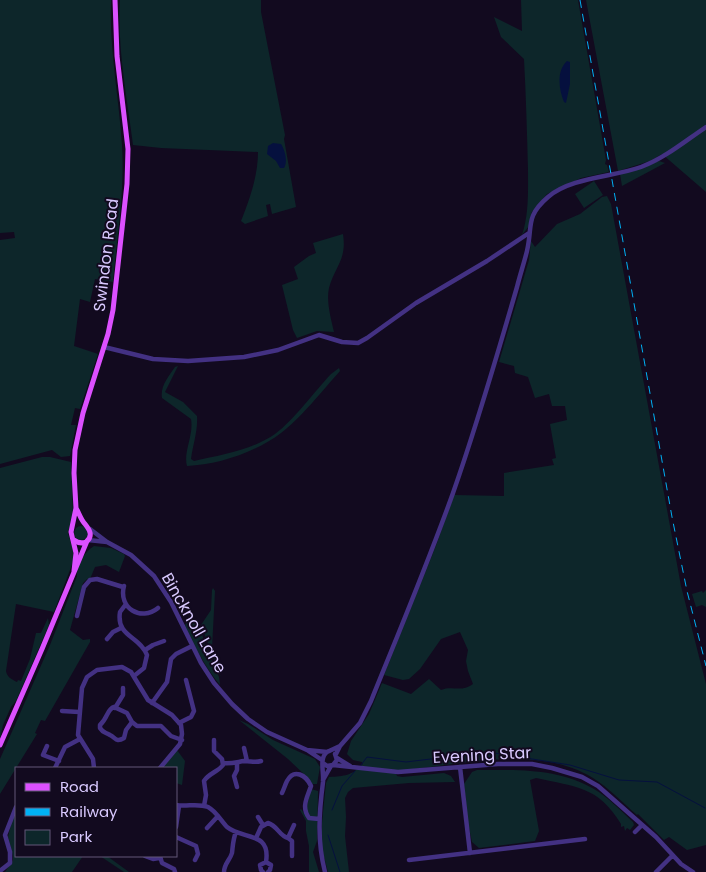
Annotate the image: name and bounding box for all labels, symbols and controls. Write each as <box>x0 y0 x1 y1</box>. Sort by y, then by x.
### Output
street label: Swindon Road <box>88 197 124 313</box>
street label: Bincknoll Lane <box>156 569 232 678</box>
street label: Evening Star <box>432 741 532 769</box>
legend <box>15 767 178 857</box>
text: Road <box>60 776 99 797</box>
text: Railway <box>60 801 118 822</box>
text: Park <box>60 826 92 847</box>

